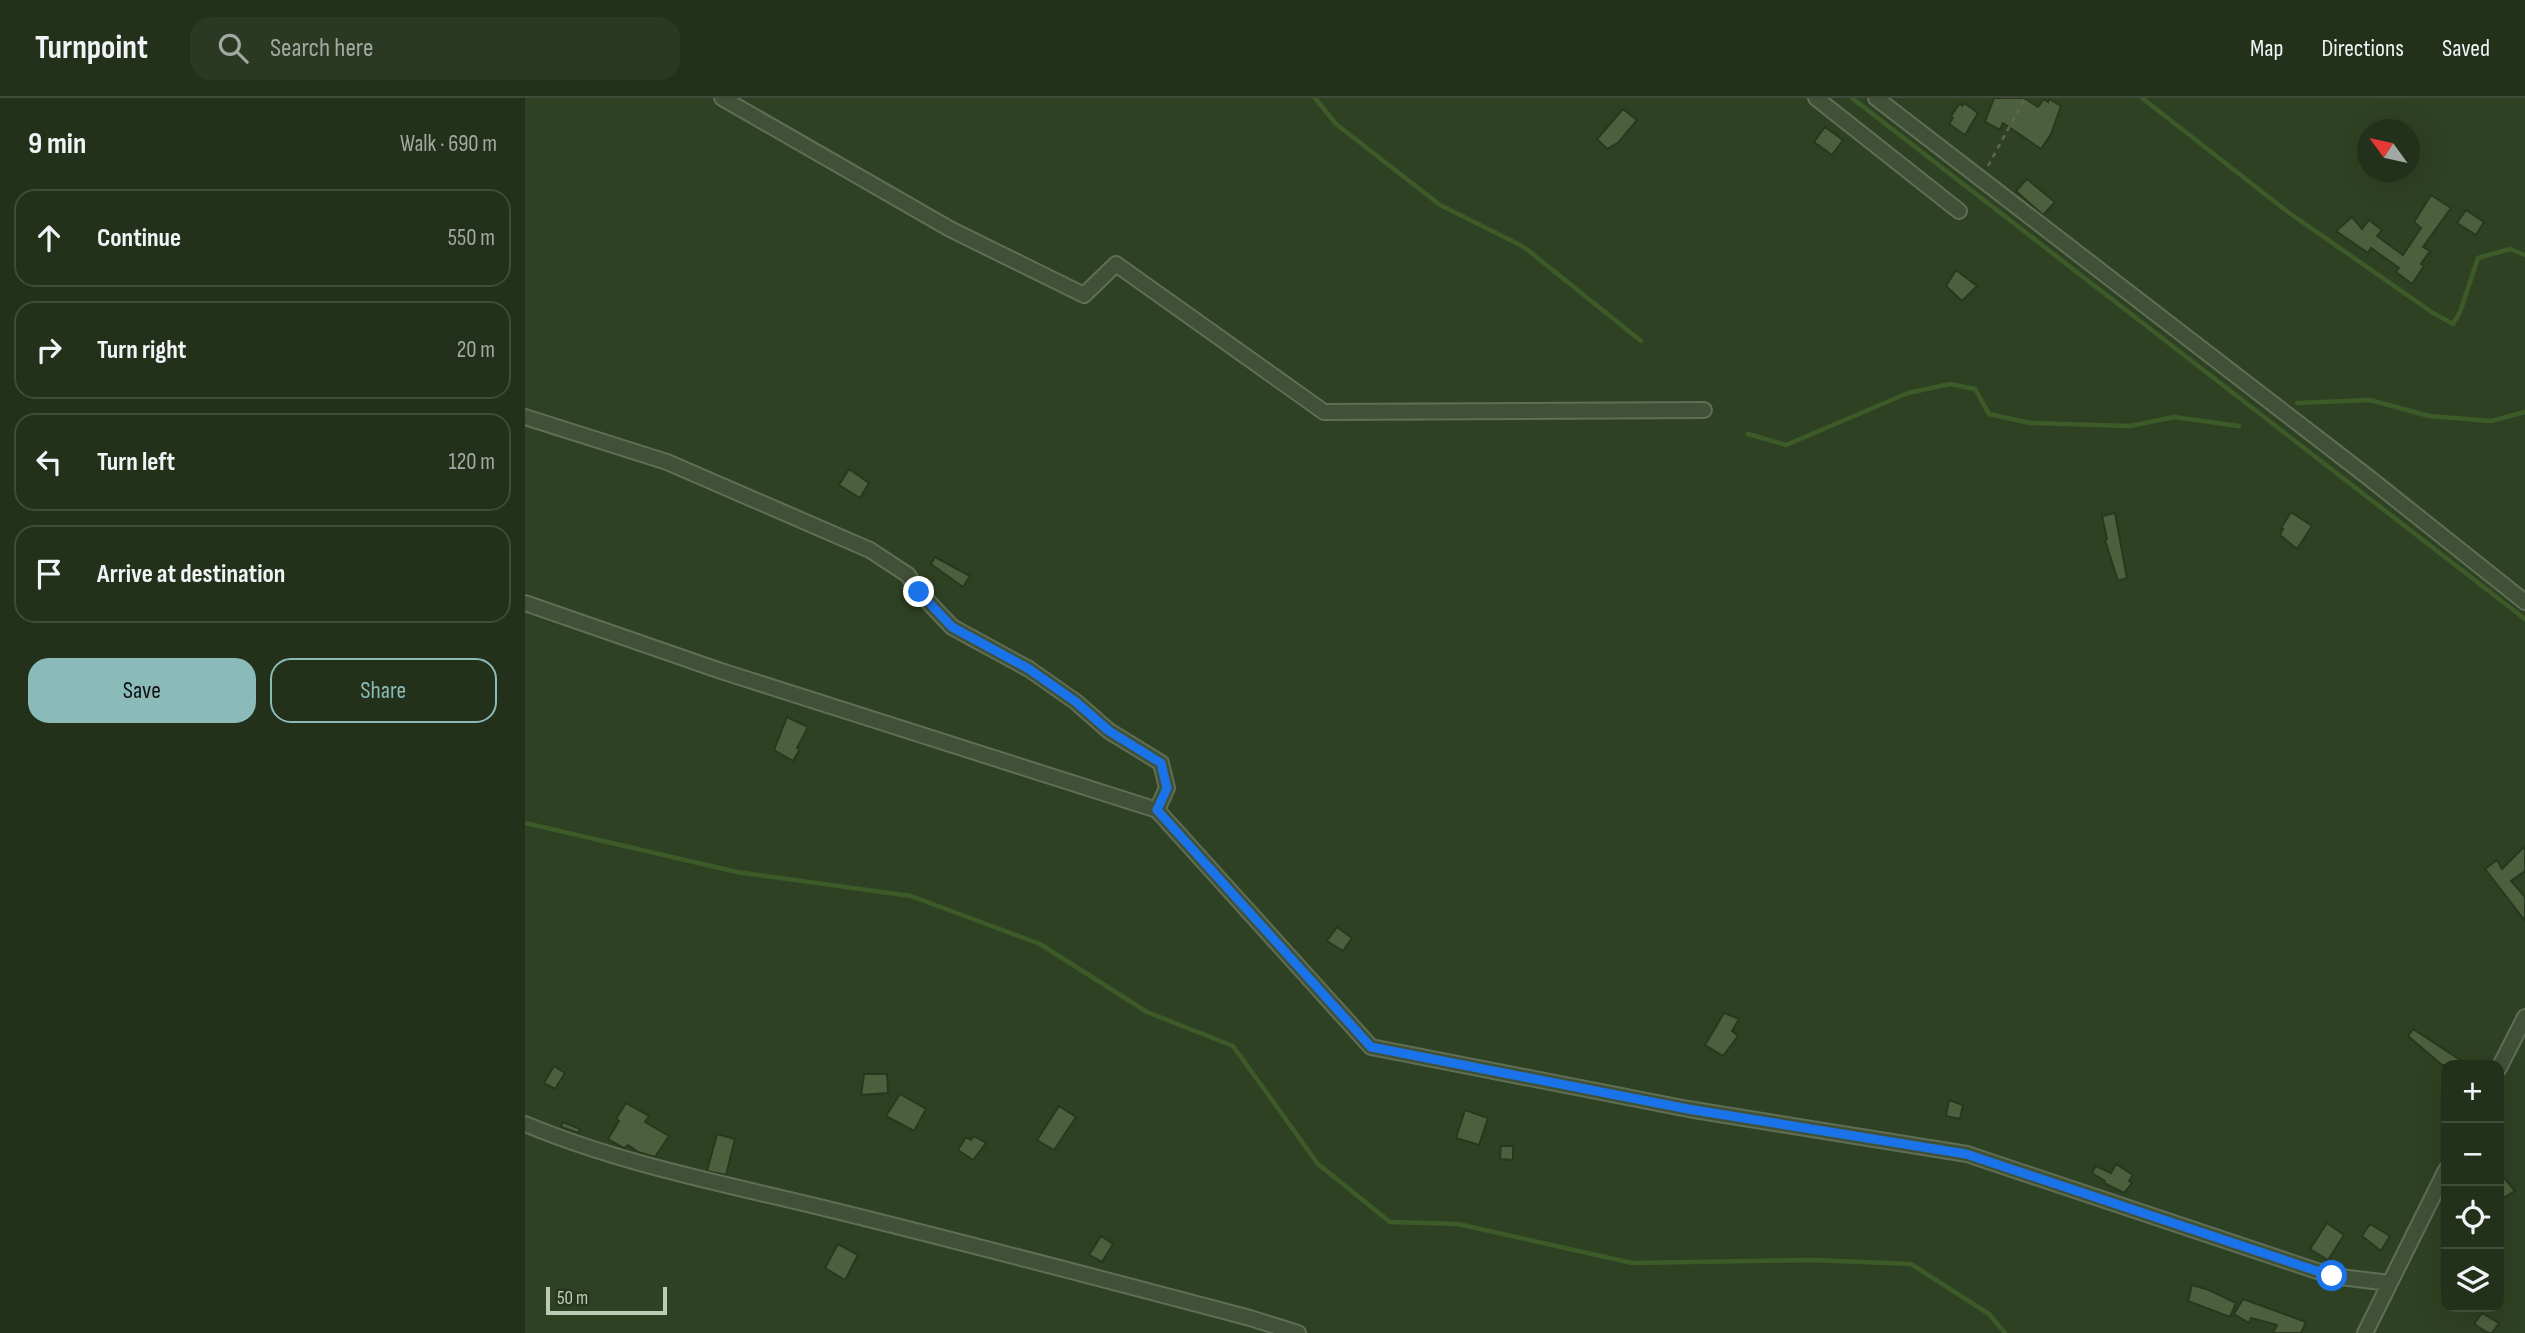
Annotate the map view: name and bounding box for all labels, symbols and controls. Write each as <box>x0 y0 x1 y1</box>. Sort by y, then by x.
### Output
search box <box>190 17 680 80</box>
text: Turnpoint <box>35 28 148 68</box>
icon: search <box>214 29 252 67</box>
text: Search here <box>270 33 373 64</box>
text: Map <box>2250 34 2283 63</box>
text: Directions <box>2321 34 2404 63</box>
text: Saved <box>2442 34 2490 63</box>
north arrow <box>2357 119 2420 182</box>
text: 9 min <box>28 126 86 162</box>
text: Walk · 690 m <box>400 130 497 158</box>
icon: ahead <box>30 219 68 257</box>
text: Continue <box>97 223 181 254</box>
text: 550 m <box>448 224 495 252</box>
icon: right <box>30 331 68 369</box>
text: Turn right <box>97 335 186 366</box>
text: 20 m <box>457 336 495 364</box>
icon: left <box>30 443 68 481</box>
text: Turn left <box>97 447 175 478</box>
text: 120 m <box>449 448 495 476</box>
icon: arrive <box>30 555 68 593</box>
text: Arrive at destination <box>97 559 285 590</box>
route end <box>903 576 934 607</box>
button: Save <box>28 658 256 723</box>
button: Share <box>270 658 497 723</box>
map controls <box>2441 1060 2504 1312</box>
button: + <box>2441 1060 2504 1123</box>
button: − <box>2441 1123 2504 1186</box>
button: locate <box>2441 1186 2504 1249</box>
button: layers <box>2441 1249 2504 1312</box>
route start <box>2316 1260 2347 1291</box>
scale bar <box>546 1284 667 1316</box>
text: 50 m <box>557 1287 588 1310</box>

